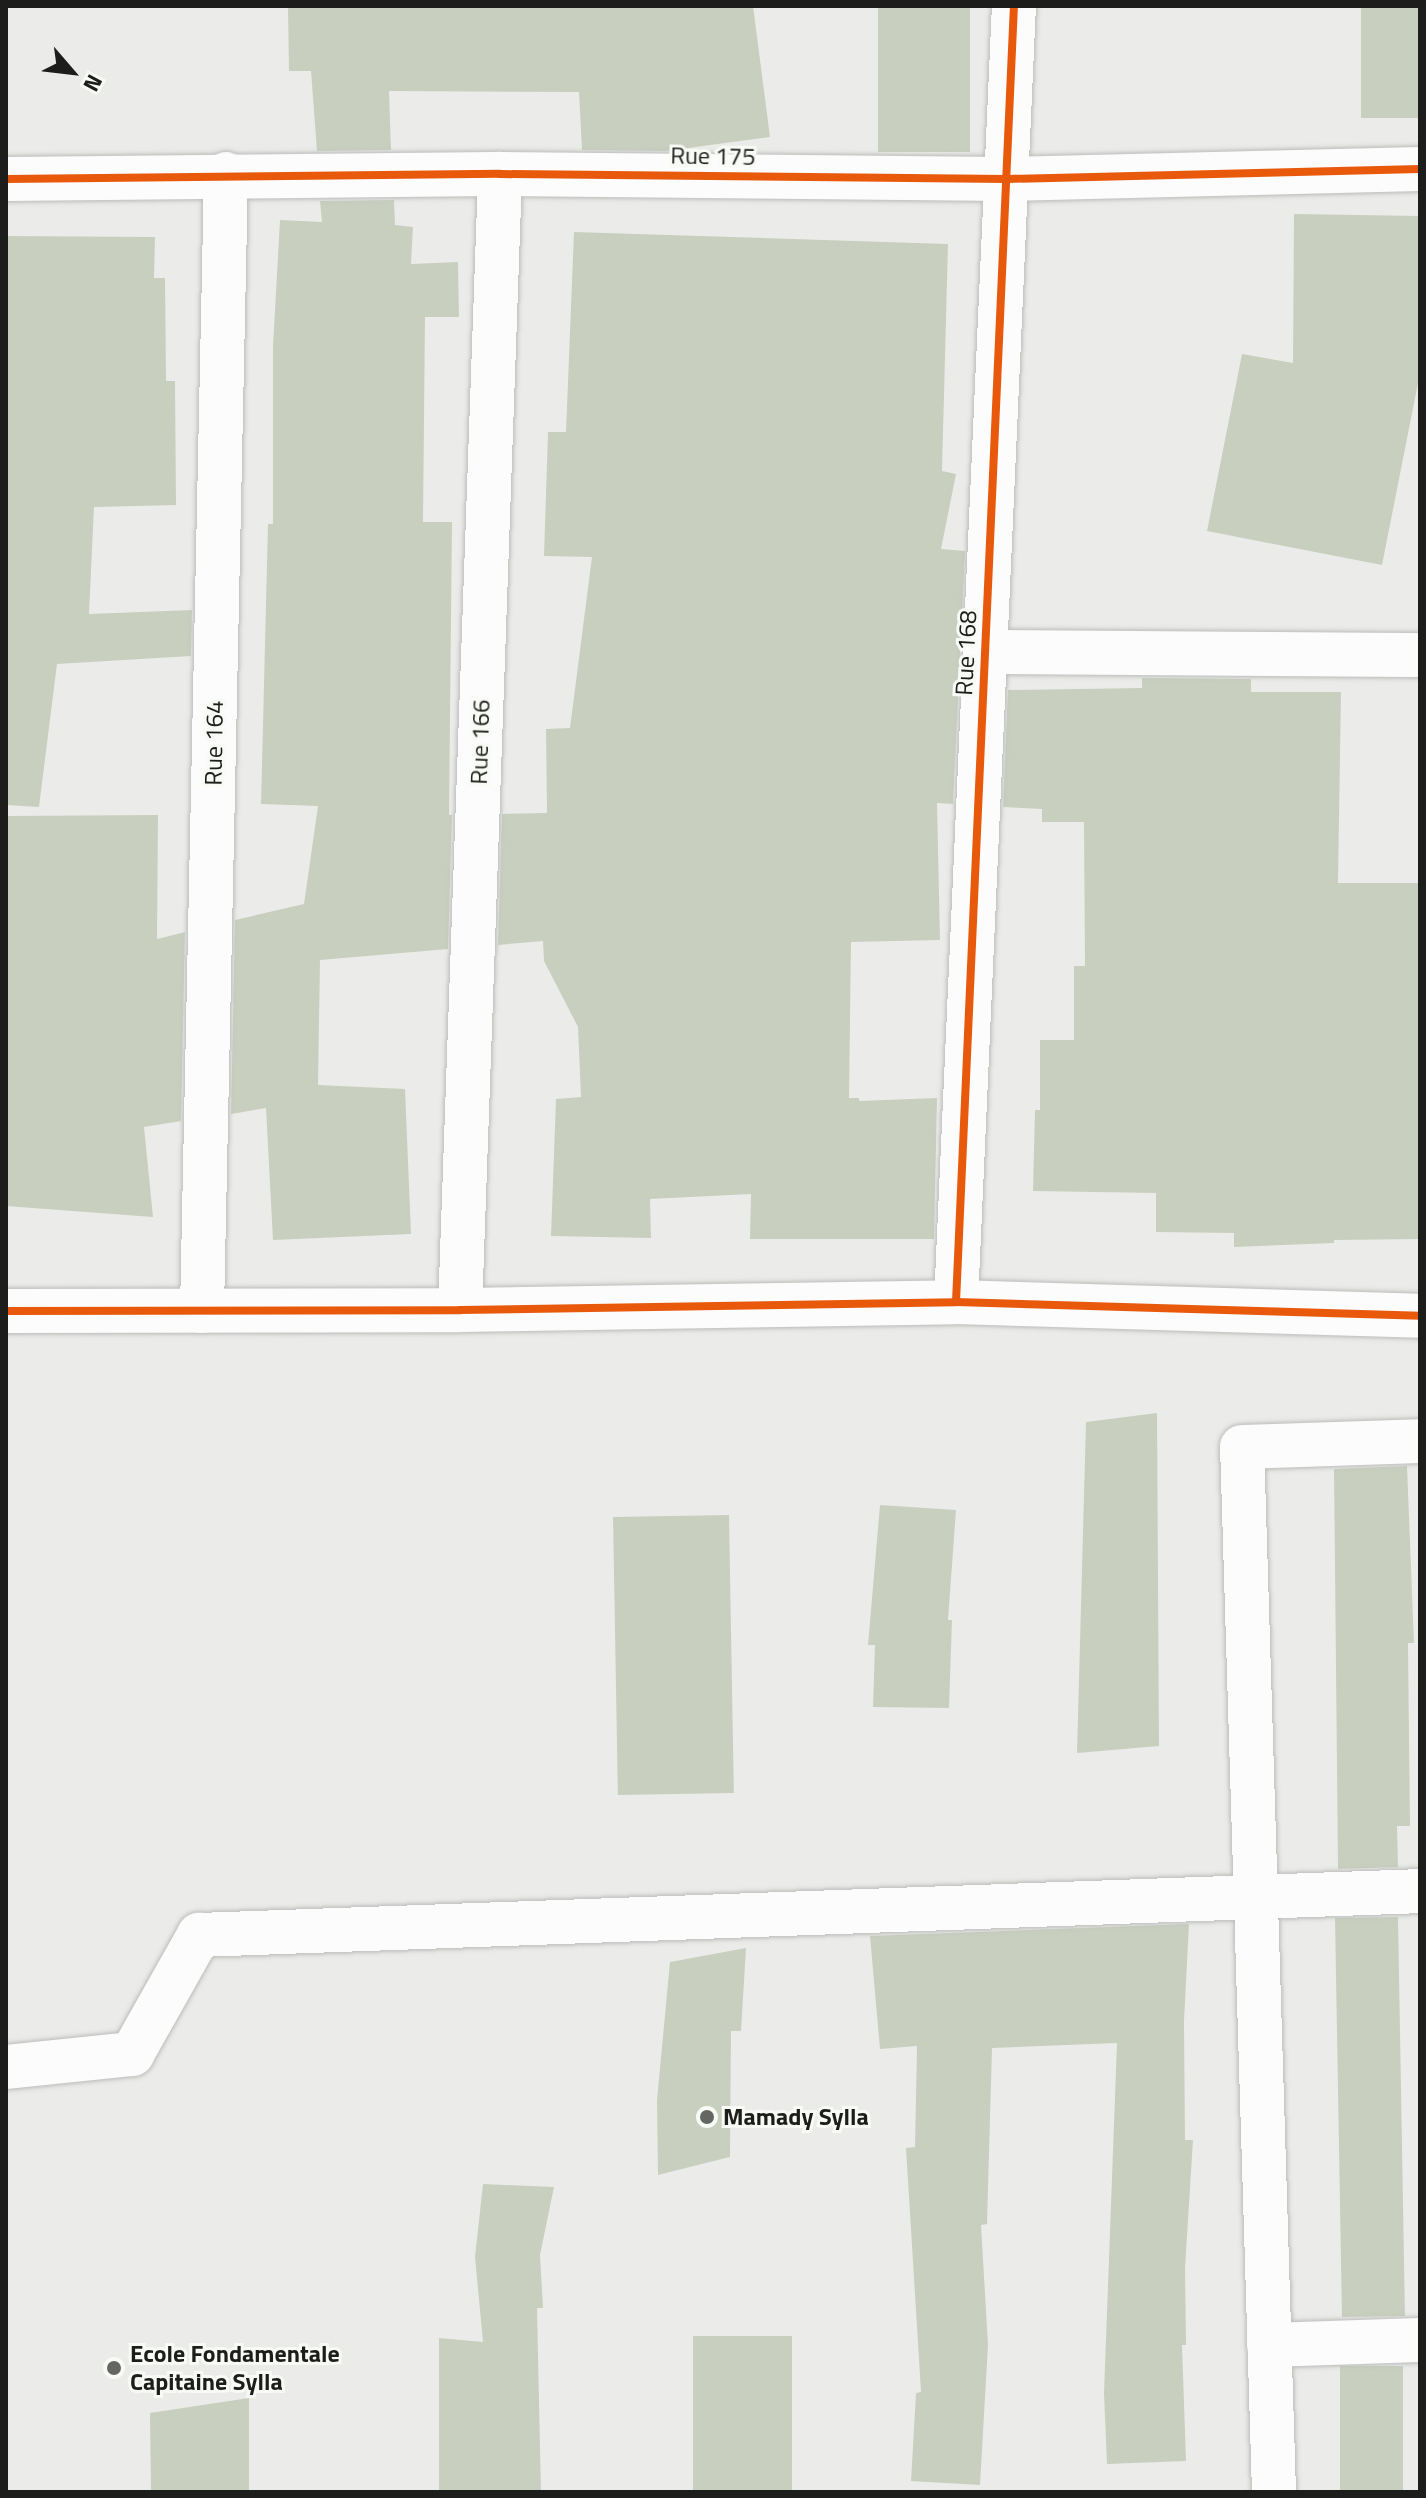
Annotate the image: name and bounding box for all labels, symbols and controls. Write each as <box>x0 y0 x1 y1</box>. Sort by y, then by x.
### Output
north arrow <box>32 32 112 112</box>
text: N <box>75 69 112 98</box>
street label: Rue 175 <box>670 141 756 171</box>
street label: Rue 168 <box>949 610 983 696</box>
street label: Rue 166 <box>464 699 496 785</box>
street label: Rue 164 <box>199 700 229 786</box>
place label: Mamady Sylla <box>723 2103 869 2131</box>
marker: Mamady Sylla <box>698 2108 716 2126</box>
place label: Ecole Fondamentale Capitaine Sylla <box>130 2340 340 2396</box>
marker: Ecole Fondamentale Capitaine Sylla <box>105 2359 123 2377</box>

